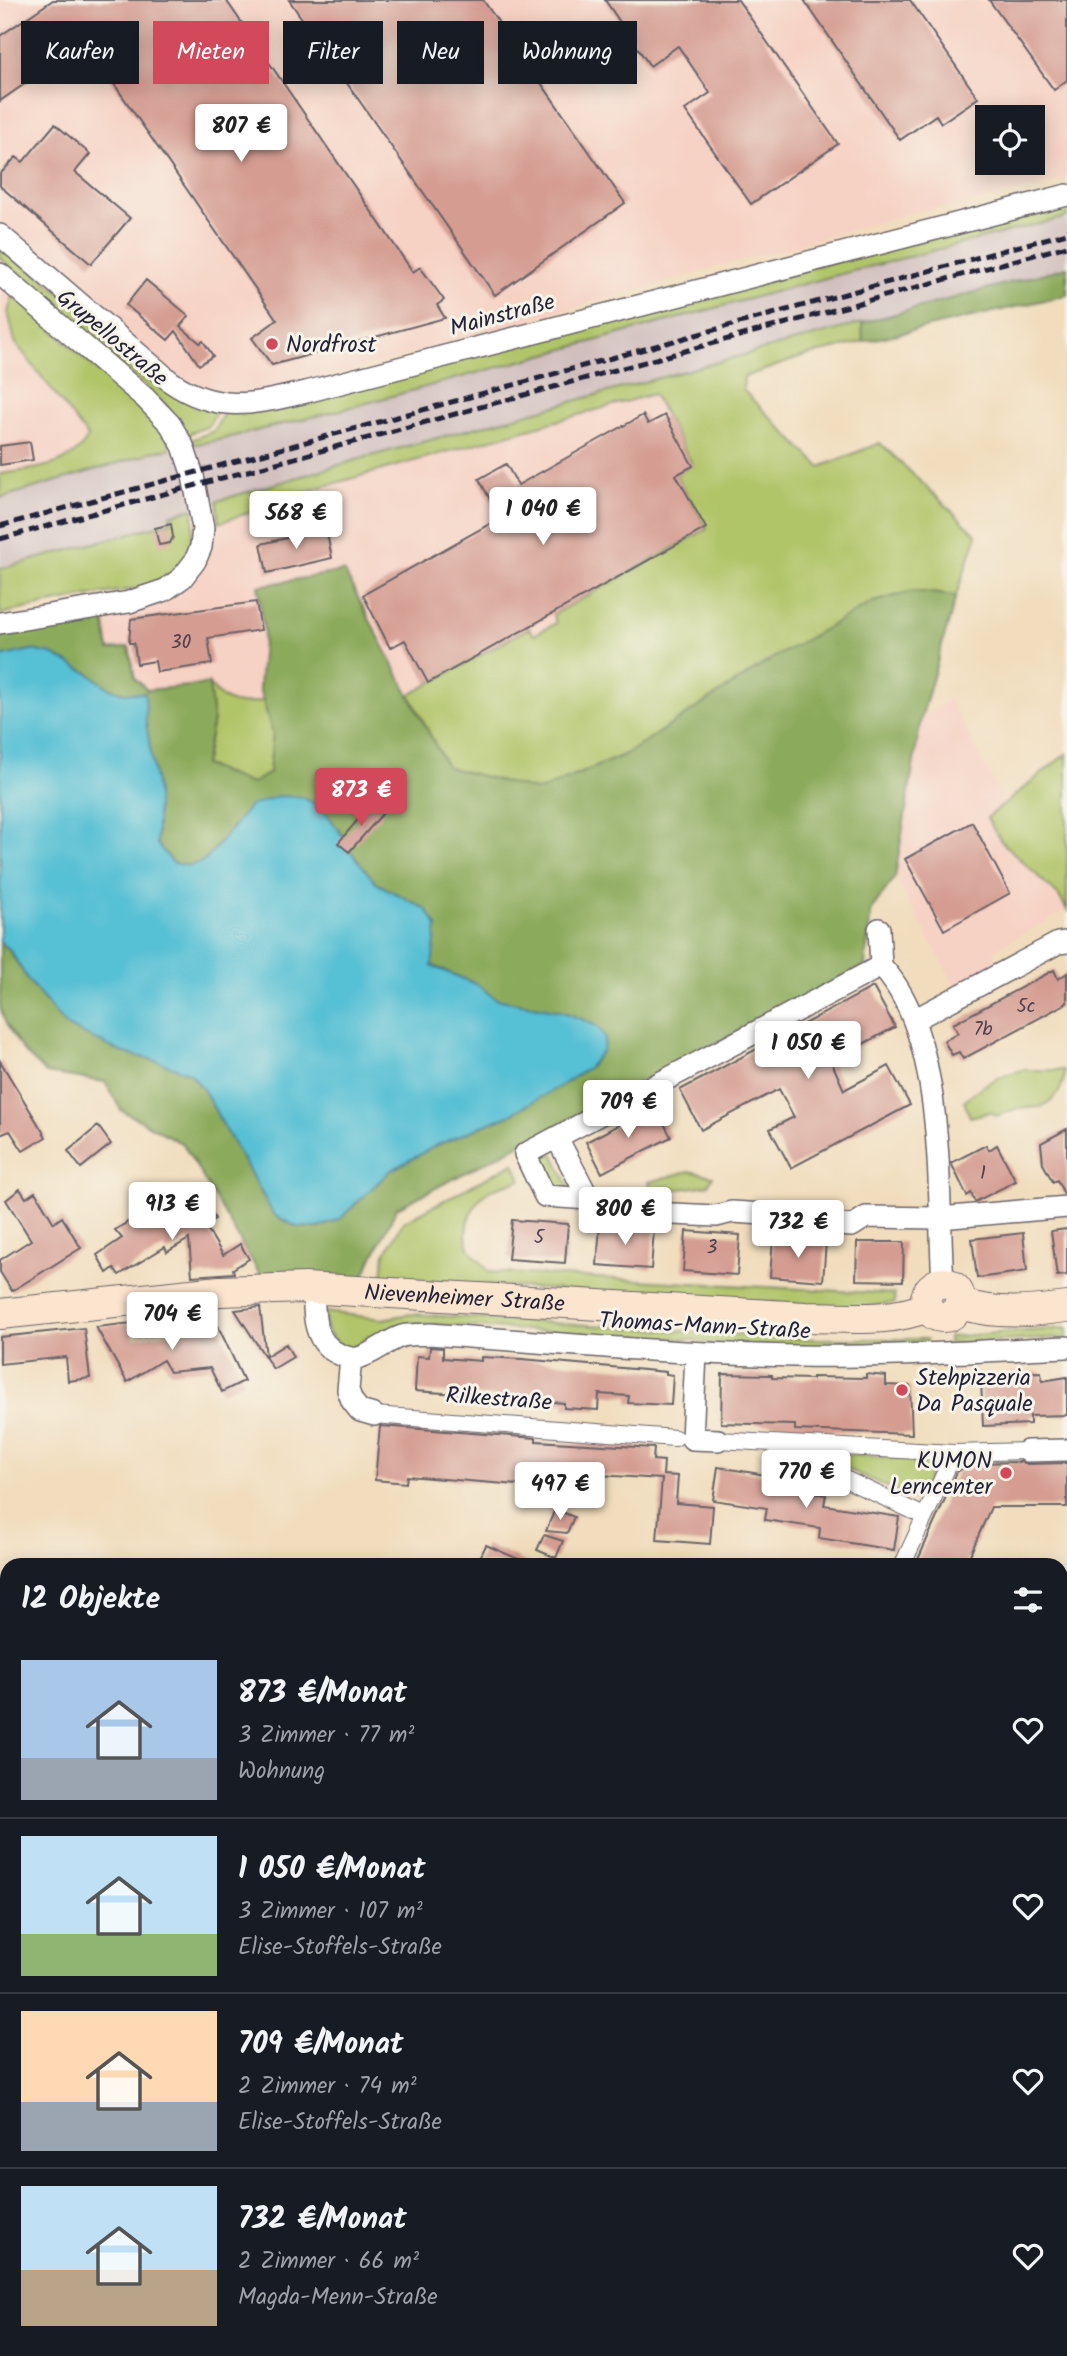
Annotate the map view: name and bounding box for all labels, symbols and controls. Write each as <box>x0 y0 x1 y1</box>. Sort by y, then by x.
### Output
chip: Kaufen <box>21 21 139 84</box>
chip: Mieten <box>153 21 269 84</box>
chip: Filter <box>283 21 383 84</box>
chip: Neu <box>397 21 484 84</box>
chip: Wohnung <box>498 21 637 84</box>
pin: 807 € <box>192 104 290 164</box>
map controls <box>975 105 1045 175</box>
button: locate <box>975 105 1045 175</box>
text: 807 € <box>211 109 271 145</box>
street label: Grupellostraße <box>48 281 176 396</box>
street label: Mainstraße <box>446 285 559 347</box>
place label: Nordfrost <box>286 328 378 364</box>
marker: Nordfrost <box>264 336 280 352</box>
pin: 1 040 € <box>478 488 608 547</box>
pin: 568 € <box>247 491 345 551</box>
text: 1 040 € <box>505 492 581 528</box>
text: 568 € <box>265 496 327 532</box>
house number: 30 <box>171 628 191 658</box>
pin: 873 € <box>312 768 410 828</box>
text: 873 € <box>331 773 391 809</box>
house number: 5c <box>1017 992 1035 1022</box>
house number: 7b <box>974 1015 992 1045</box>
pin: 1 050 € <box>743 1021 873 1081</box>
text: 1 050 € <box>771 1026 845 1062</box>
pin: 709 € <box>579 1080 677 1140</box>
text: 709 € <box>599 1085 657 1121</box>
house number: 1 <box>980 1159 986 1189</box>
pin: 913 € <box>123 1182 221 1242</box>
text: 913 € <box>145 1187 199 1223</box>
pin: 800 € <box>576 1188 674 1247</box>
text: 800 € <box>595 1192 655 1228</box>
pin: 732 € <box>749 1200 847 1260</box>
text: 732 € <box>768 1205 828 1241</box>
house number: 5 <box>534 1223 546 1253</box>
house number: 3 <box>707 1233 718 1263</box>
street label: Nievenheimer Straße <box>363 1275 566 1323</box>
pin: 704 € <box>123 1292 221 1352</box>
text: 704 € <box>143 1297 201 1333</box>
street label: Thomas-Mann-Straße <box>598 1303 812 1351</box>
place label: Stehpizzeria Da Pasquale <box>916 1361 1033 1423</box>
street label: Rilkestraße <box>444 1378 553 1422</box>
marker: Stehpizzeria Da Pasquale <box>894 1382 910 1398</box>
place label: KUMON Lerncenter <box>890 1444 993 1506</box>
pin: 770 € <box>757 1450 855 1510</box>
text: 770 € <box>778 1455 834 1491</box>
pin: 497 € <box>511 1462 609 1522</box>
marker: KUMON Lerncenter <box>998 1465 1014 1481</box>
text: 497 € <box>531 1467 589 1503</box>
text: 12 Objekte <box>21 1576 160 1624</box>
icon: filters <box>1009 1581 1047 1619</box>
text: 873 €/Monat <box>238 1670 407 1718</box>
icon: home <box>77 1688 161 1772</box>
icon: heart <box>1009 1711 1047 1749</box>
text: 3 Zimmer · 77 m² <box>238 1718 414 1754</box>
text: Wohnung <box>238 1754 325 1790</box>
text: 1 050 €/Monat <box>238 1846 425 1894</box>
icon: home <box>77 1864 161 1948</box>
icon: heart <box>1009 1887 1047 1925</box>
text: 3 Zimmer · 107 m² <box>238 1894 423 1930</box>
text: Elise-Stoffels-Straße <box>238 1930 442 1966</box>
text: 709 €/Monat <box>238 2021 404 2069</box>
icon: home <box>77 2039 161 2123</box>
icon: heart <box>1009 2062 1047 2100</box>
text: 2 Zimmer · 74 m² <box>238 2069 417 2105</box>
text: Elise-Stoffels-Straße <box>238 2105 442 2141</box>
text: 732 €/Monat <box>238 2196 407 2244</box>
icon: home <box>77 2214 161 2298</box>
icon: heart <box>1009 2237 1047 2275</box>
text: 2 Zimmer · 66 m² <box>238 2244 419 2280</box>
text: Magda-Menn-Straße <box>238 2280 438 2316</box>

